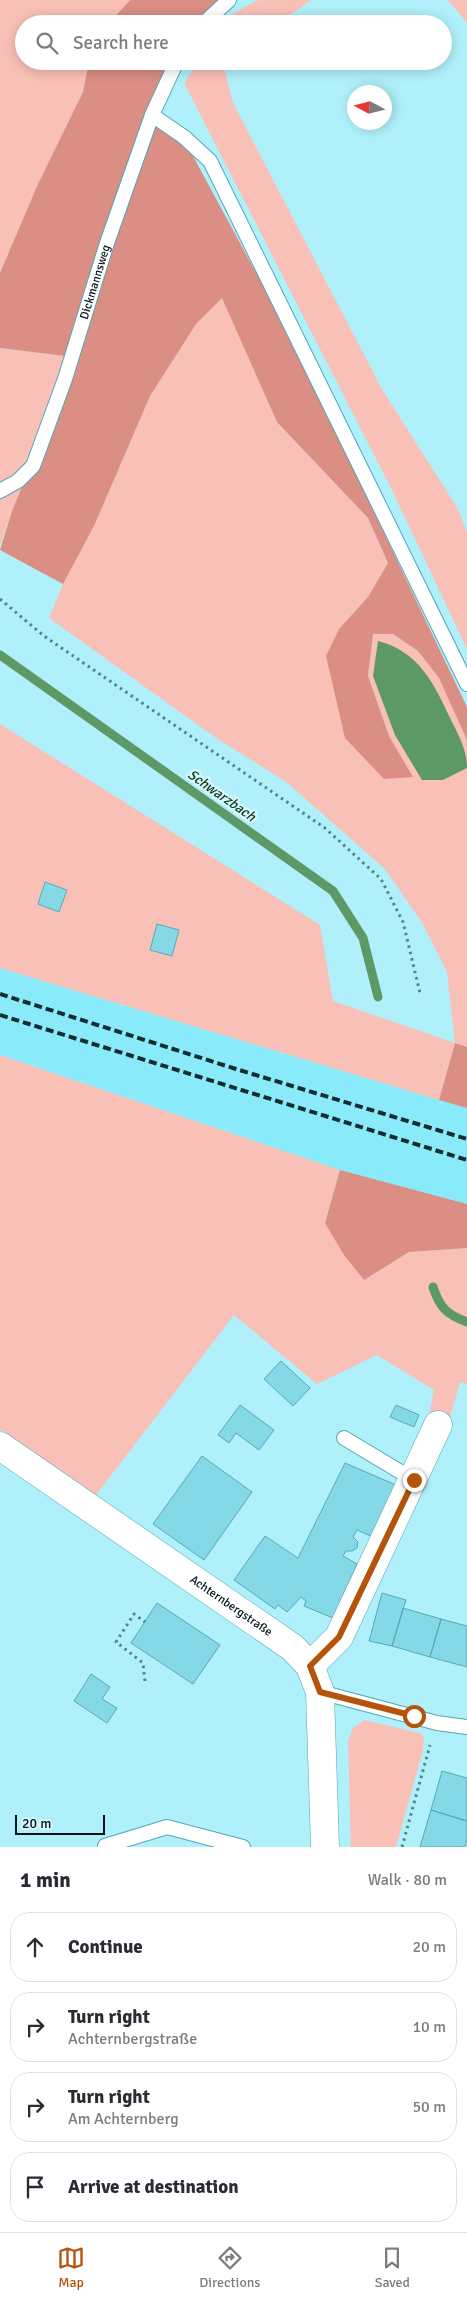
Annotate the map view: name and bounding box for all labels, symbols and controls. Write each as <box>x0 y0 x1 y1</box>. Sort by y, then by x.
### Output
search box <box>15 15 452 70</box>
icon: search <box>33 29 61 57</box>
text: Search here <box>73 31 169 55</box>
north arrow <box>347 85 392 130</box>
street label: Dickmannsweg <box>77 243 114 321</box>
water label: Schwarzbach <box>184 766 259 825</box>
route end <box>403 1469 426 1492</box>
street label: Achternbergstraße <box>187 1572 275 1640</box>
route start <box>403 1705 426 1728</box>
scale bar <box>15 1812 105 1835</box>
text: 20 m <box>22 1815 51 1832</box>
text: 1 min <box>20 1867 71 1893</box>
text: Walk · 80 m <box>368 1870 447 1890</box>
icon: ahead <box>21 1933 49 1961</box>
text: Continue <box>68 1935 143 1959</box>
text: 20 m <box>412 1937 446 1957</box>
text: Turn right <box>68 2005 150 2029</box>
icon: right <box>21 2013 49 2041</box>
text: 10 m <box>412 2017 446 2037</box>
text: Achternbergstraße <box>68 2029 197 2049</box>
text: Turn right <box>68 2085 150 2109</box>
icon: right <box>21 2093 49 2121</box>
text: 50 m <box>412 2097 446 2117</box>
text: Am Achternberg <box>68 2109 179 2129</box>
icon: arrive <box>21 2173 49 2201</box>
text: Arrive at destination <box>68 2175 239 2199</box>
tab: Map <box>57 2244 85 2291</box>
tab: Directions <box>199 2244 260 2291</box>
tab: Saved <box>375 2244 410 2291</box>

